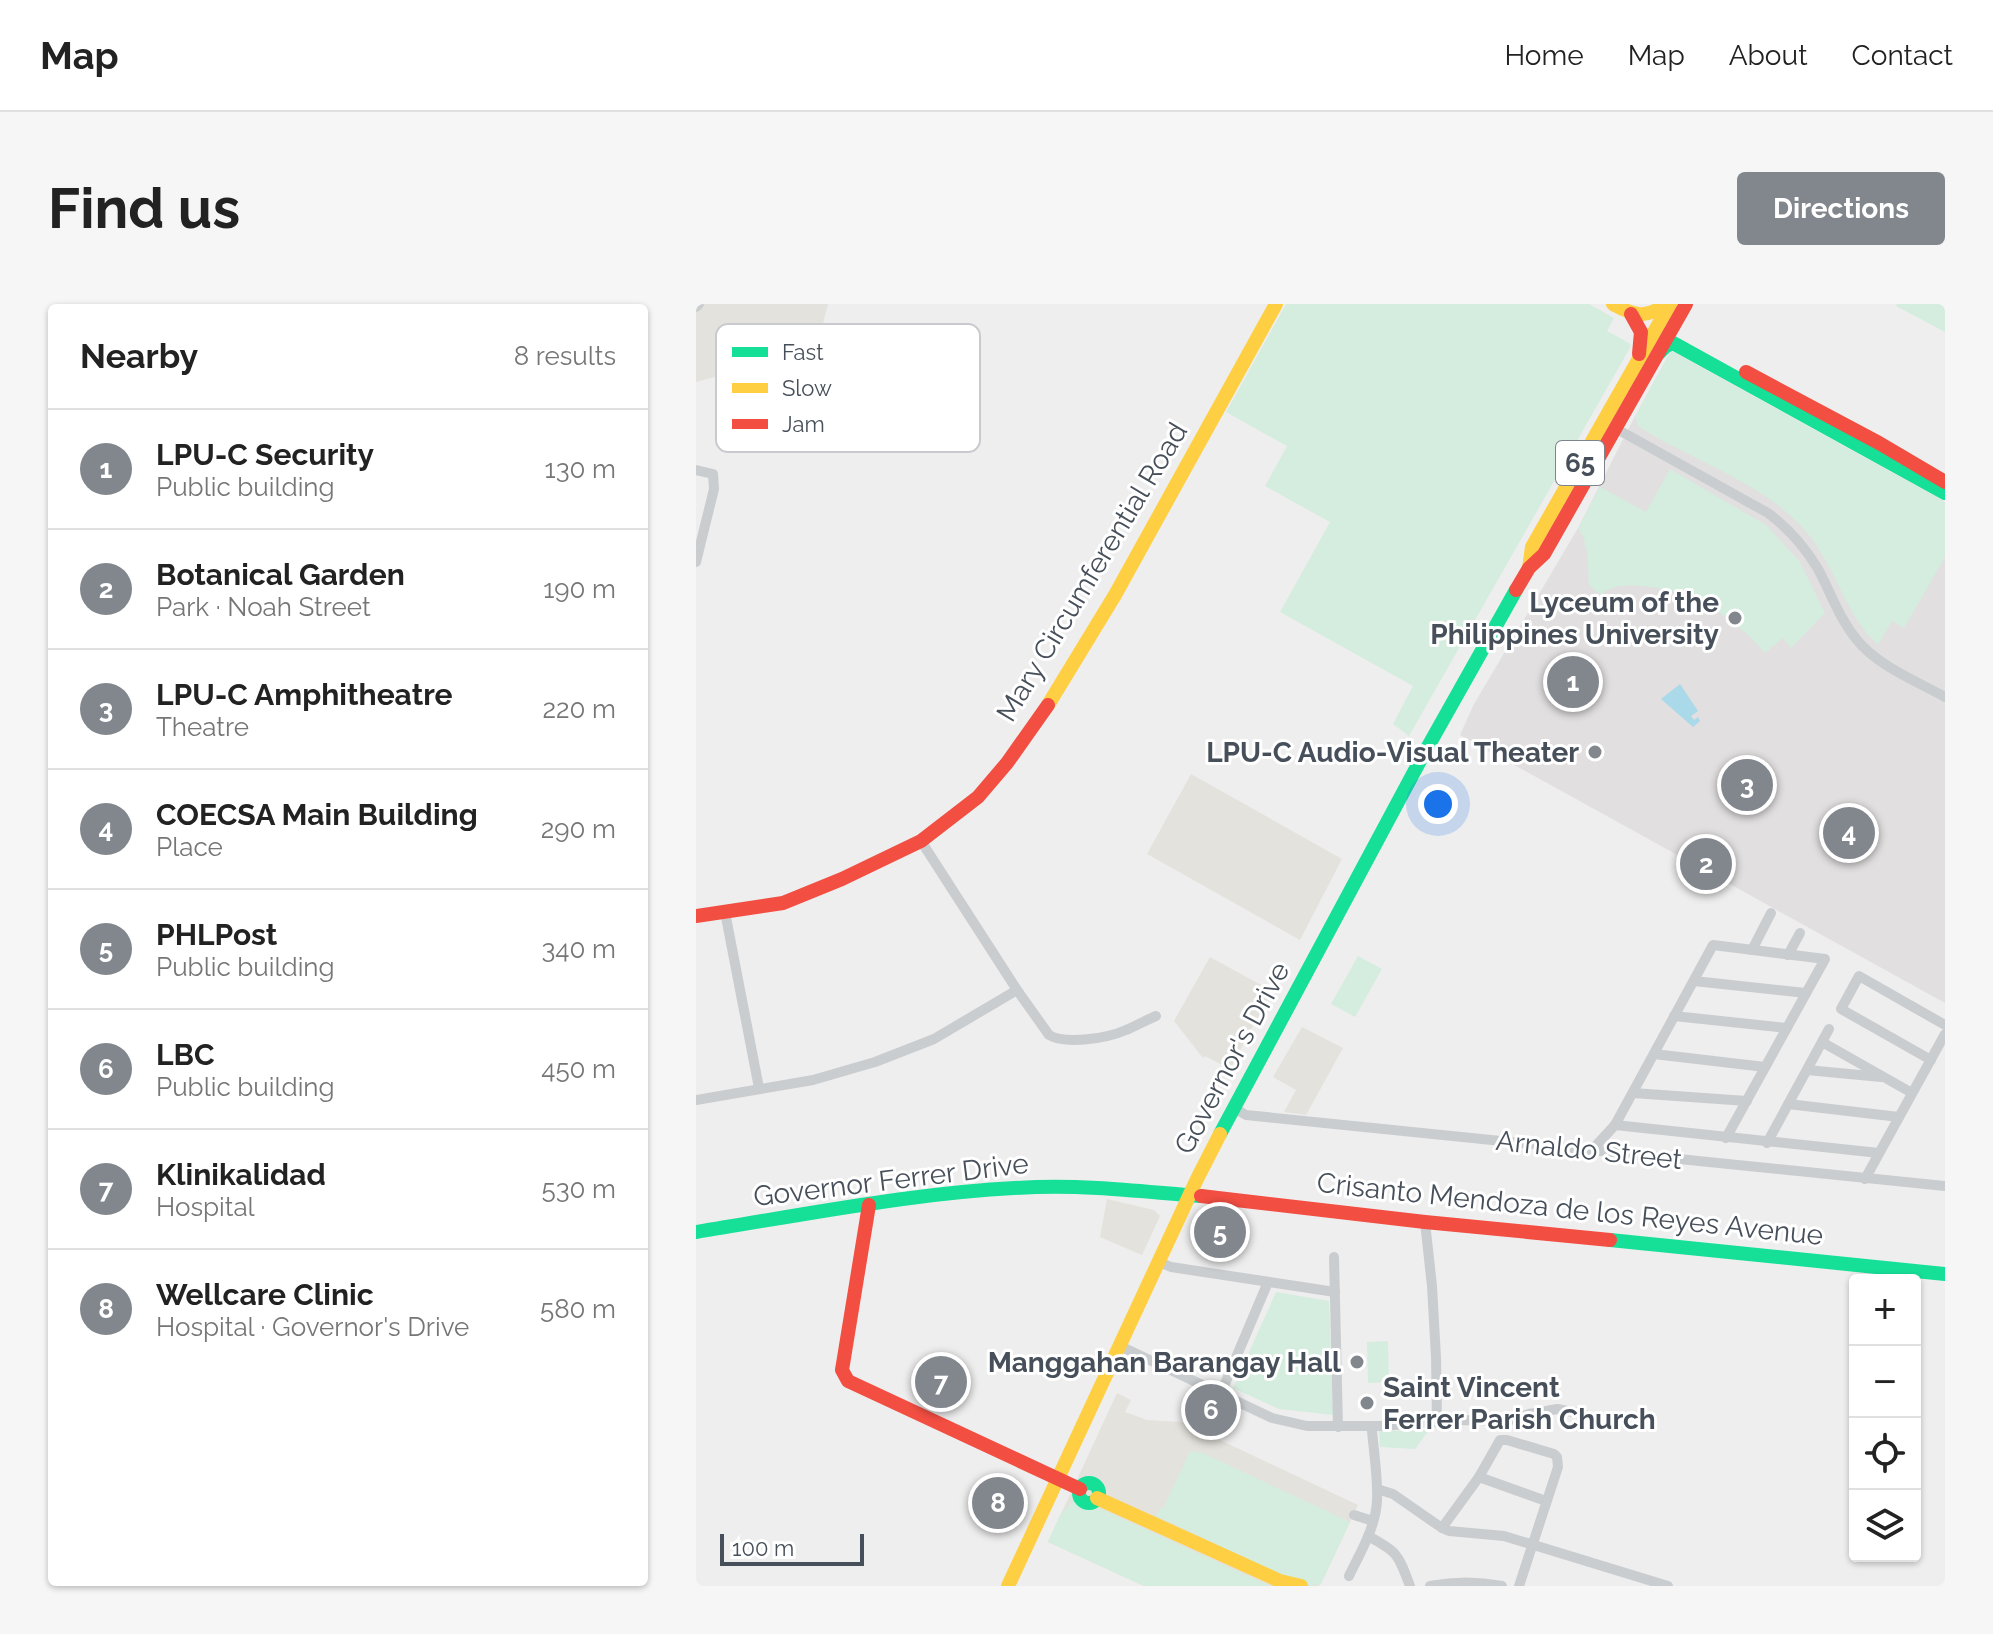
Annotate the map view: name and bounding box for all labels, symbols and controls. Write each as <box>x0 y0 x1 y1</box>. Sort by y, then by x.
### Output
text: Map <box>40 33 119 78</box>
text: Home <box>1504 39 1584 72</box>
text: Map <box>1628 39 1685 72</box>
text: About <box>1729 39 1808 72</box>
text: Contact <box>1852 39 1953 72</box>
button: Directions <box>1737 172 1945 245</box>
text: Find us <box>48 175 240 241</box>
legend <box>716 324 980 452</box>
text: Nearby <box>80 336 198 376</box>
text: Fast <box>782 339 824 365</box>
text: 8 results <box>514 341 616 371</box>
text: Slow <box>782 375 832 401</box>
text: Jam <box>782 411 825 437</box>
street label: Mary Circumferential Road <box>990 417 1194 727</box>
text: LPU-C Security <box>156 437 374 472</box>
road number: 65 <box>1556 441 1604 485</box>
text: 1 <box>100 454 112 484</box>
text: 130 m <box>545 454 616 484</box>
text: Public building <box>156 472 335 502</box>
text: Botanical Garden <box>156 557 405 592</box>
text: 2 <box>99 574 113 604</box>
text: 190 m <box>543 574 616 604</box>
place label: Lyceum of the Philippines University <box>1430 586 1720 651</box>
text: Park · Noah Street <box>156 592 371 622</box>
marker: Lyceum of the Philippines University <box>1726 609 1744 627</box>
pin: 1 <box>1547 652 1599 712</box>
text: LPU-C Amphitheatre <box>156 677 453 712</box>
text: 3 <box>99 694 113 724</box>
text: 220 m <box>542 694 616 724</box>
text: Theatre <box>156 712 249 742</box>
place label: LPU-C Audio-Visual Theater <box>1206 736 1579 769</box>
marker: LPU-C Audio-Visual Theater <box>1586 743 1604 761</box>
pin: 3 <box>1721 755 1773 815</box>
your location <box>1418 784 1458 824</box>
text: COECSA Main Building <box>156 797 478 832</box>
pin: 4 <box>1823 803 1875 863</box>
text: 4 <box>99 814 113 844</box>
text: 290 m <box>541 814 616 844</box>
text: Place <box>156 832 223 862</box>
pin: 2 <box>1680 834 1732 894</box>
text: PHLPost <box>156 917 277 952</box>
text: 5 <box>99 934 113 964</box>
text: 340 m <box>541 934 616 964</box>
text: Public building <box>156 952 335 982</box>
street label: Governor's Drive <box>1168 956 1296 1160</box>
text: LBC <box>156 1037 215 1072</box>
text: 6 <box>98 1054 114 1084</box>
text: 450 m <box>541 1054 616 1084</box>
text: Public building <box>156 1072 335 1102</box>
street label: Arnaldo Street <box>1494 1124 1684 1176</box>
street label: Governor Ferrer Drive <box>752 1147 1030 1213</box>
text: Klinikalidad <box>156 1157 326 1192</box>
street label: Crisanto Mendoza de los Reyes Avenue <box>1315 1166 1825 1252</box>
text: 7 <box>99 1174 113 1204</box>
text: 530 m <box>542 1174 616 1204</box>
text: Hospital <box>156 1192 255 1222</box>
pin: 5 <box>1194 1202 1246 1262</box>
map controls <box>1849 1274 1921 1562</box>
button: + <box>1849 1274 1921 1346</box>
text: Wellcare Clinic <box>156 1277 374 1312</box>
text: 8 <box>98 1294 114 1324</box>
text: 580 m <box>540 1294 616 1324</box>
text: Hospital · Governor's Drive <box>156 1312 469 1342</box>
place label: Manggahan Barangay Hall <box>988 1346 1341 1379</box>
button: − <box>1849 1346 1921 1418</box>
pin: 7 <box>915 1352 967 1412</box>
marker: Manggahan Barangay Hall <box>1348 1353 1366 1371</box>
place label: Saint Vincent Ferrer Parish Church <box>1383 1371 1656 1436</box>
pin: 6 <box>1185 1380 1237 1440</box>
marker: Saint Vincent Ferrer Parish Church <box>1358 1394 1376 1412</box>
button: locate <box>1849 1418 1921 1490</box>
pin: 8 <box>972 1473 1024 1533</box>
button: layers <box>1849 1490 1921 1562</box>
scale bar <box>720 1530 864 1566</box>
text: 100 m <box>732 1535 794 1561</box>

